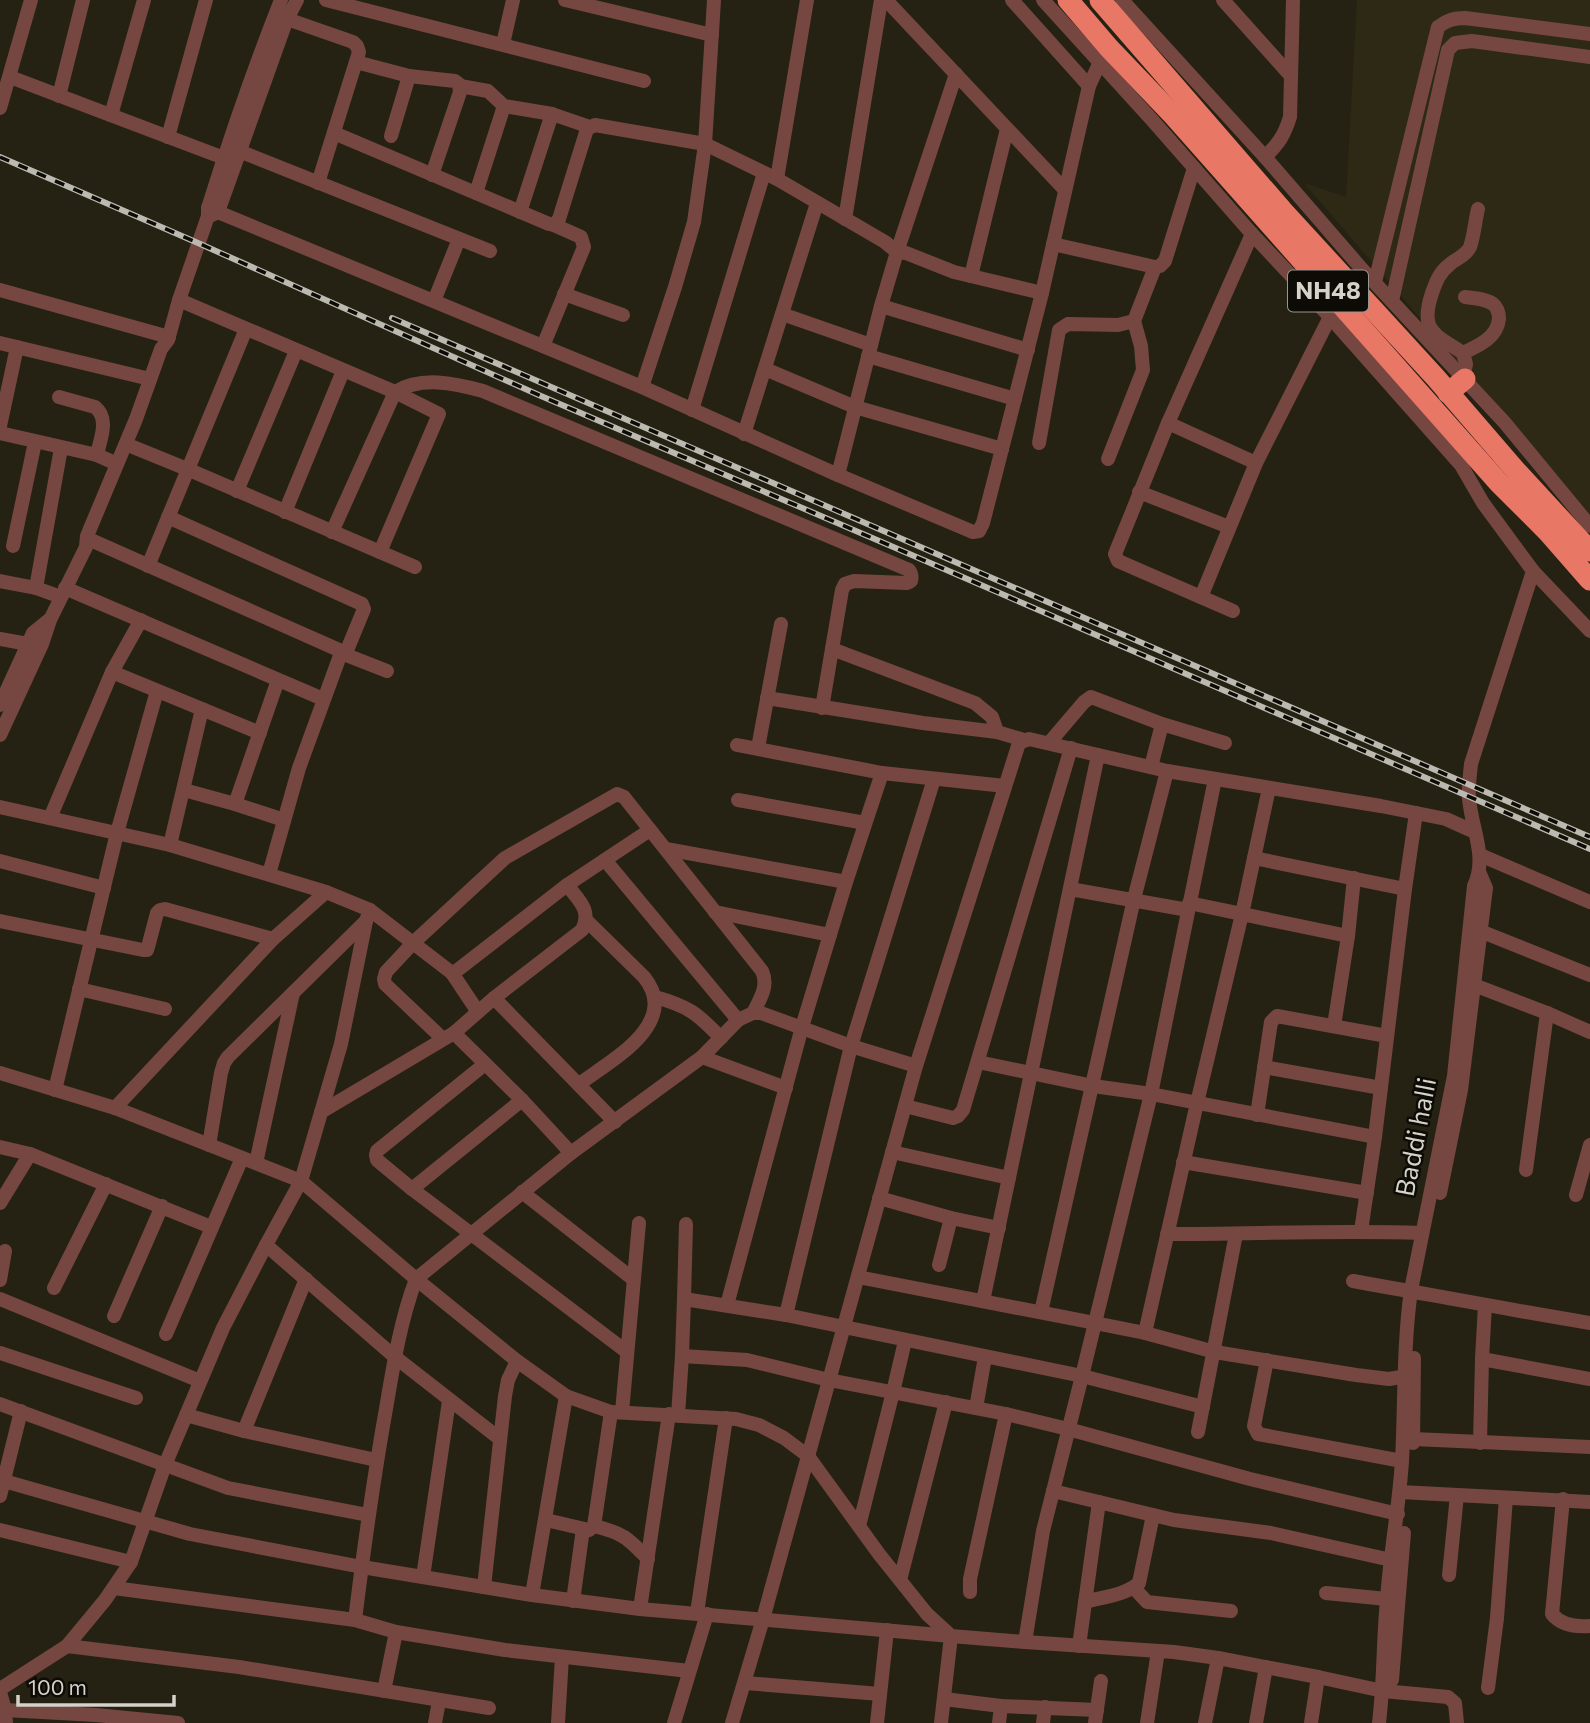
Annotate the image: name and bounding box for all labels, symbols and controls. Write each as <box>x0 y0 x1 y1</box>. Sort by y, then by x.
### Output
road number: NH48 <box>1288 270 1368 312</box>
street label: Baddi halli <box>1388 1075 1441 1199</box>
scale bar <box>18 1664 173 1708</box>
text: 100 m <box>28 1674 87 1699</box>

